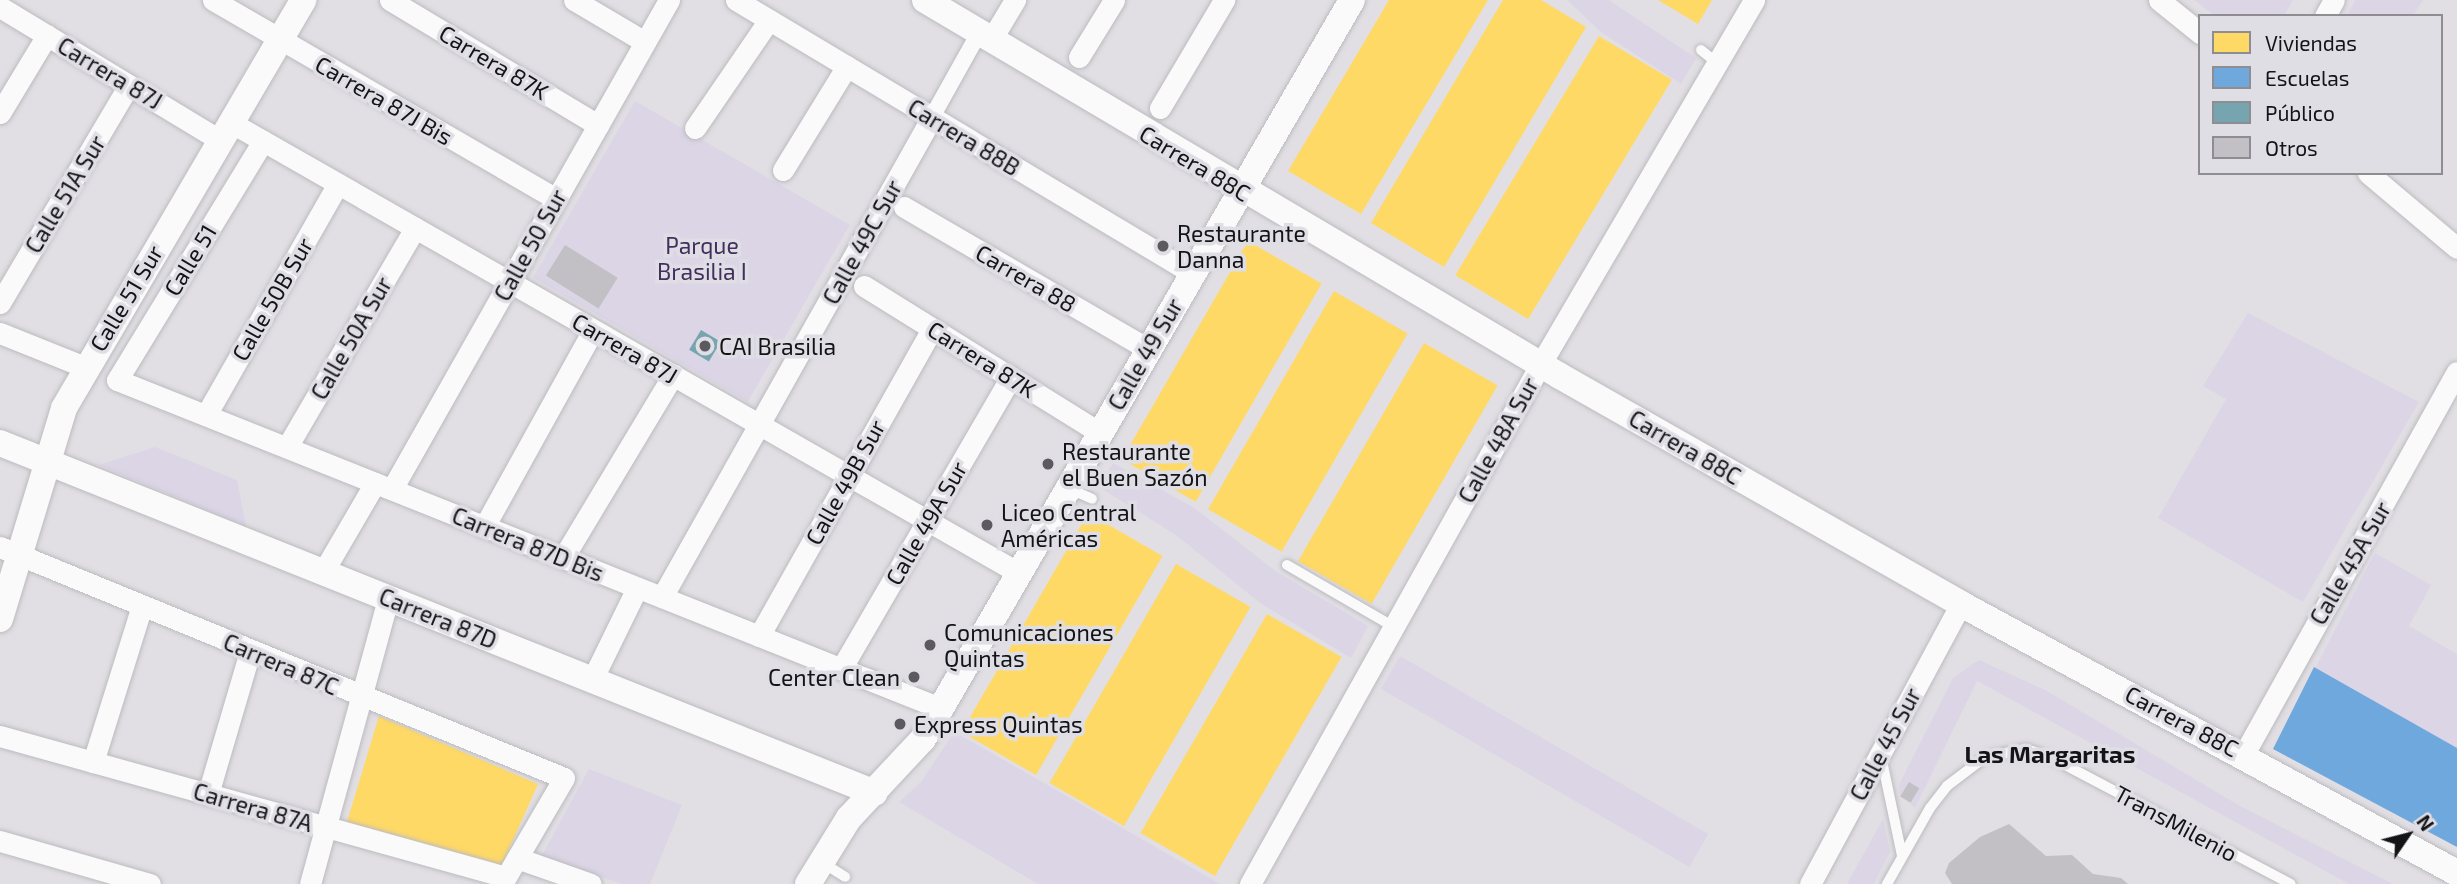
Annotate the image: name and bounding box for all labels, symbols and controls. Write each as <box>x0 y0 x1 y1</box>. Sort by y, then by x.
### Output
legend <box>2198 14 2443 175</box>
street label: Carrera 87K <box>434 19 554 105</box>
text: Viviendas <box>2265 30 2357 55</box>
street label: Carrera 87J <box>53 31 167 115</box>
street label: Carrera 87J Bis <box>311 50 457 150</box>
text: Escuelas <box>2265 65 2349 90</box>
street label: Carrera 88B <box>903 93 1025 181</box>
text: Público <box>2265 100 2335 125</box>
street label: Carrera 88C <box>1135 119 1255 207</box>
street label: Calle 51A Sur <box>19 130 111 258</box>
text: Otros <box>2265 135 2318 160</box>
street label: Calle 49C Sur <box>817 175 907 309</box>
street label: Calle 50 Sur <box>488 184 572 306</box>
street label: Calle 51 <box>158 219 222 301</box>
place label: Restaurante Danna <box>1177 219 1306 273</box>
park label: Parque Brasilia I <box>657 231 747 285</box>
street label: Calle 50B Sur <box>226 232 318 366</box>
street label: Carrera 88 <box>971 238 1081 318</box>
marker: Restaurante Danna <box>1155 238 1171 254</box>
street label: Calle 51 Sur <box>84 240 168 356</box>
street label: Calle 50A Sur <box>305 271 397 405</box>
street label: Calle 49 Sur <box>1102 293 1188 415</box>
street label: Carrera 87J <box>568 307 682 389</box>
street label: Carrera 87K <box>923 315 1041 403</box>
place label: CAI Brasilia <box>719 332 836 360</box>
marker: CAI Brasilia <box>697 338 713 354</box>
street label: Calle 48A Sur <box>1452 372 1544 508</box>
street label: Carrera 88C <box>1624 404 1746 490</box>
street label: Calle 49B Sur <box>799 415 891 549</box>
place label: Restaurante el Buen Sazón <box>1062 437 1208 491</box>
street label: Calle 49A Sur <box>879 456 973 590</box>
marker: Restaurante el Buen Sazón <box>1040 456 1056 472</box>
street label: Calle 45A Sur <box>2304 496 2396 630</box>
place label: Liceo Central Américas <box>1001 498 1136 552</box>
street label: Carrera 87D Bis <box>448 501 608 587</box>
marker: Liceo Central Américas <box>979 517 995 533</box>
street label: Carrera 87D <box>375 582 501 654</box>
place label: Comunicaciones Quintas <box>944 618 1114 672</box>
street label: Carrera 87C <box>219 627 343 701</box>
marker: Comunicaciones Quintas <box>922 637 938 653</box>
place label: Center Clean <box>767 663 900 691</box>
marker: Center Clean <box>906 669 922 685</box>
street label: Carrera 88C <box>2121 680 2243 762</box>
street label: Calle 45 Sur <box>1844 683 1926 805</box>
place label: Express Quintas <box>914 710 1083 738</box>
marker: Express Quintas <box>892 716 908 732</box>
district label: Las Margaritas <box>1965 740 2135 768</box>
street label: Carrera 87A <box>190 777 316 837</box>
street label: TransMilenio <box>2110 779 2242 867</box>
north arrow <box>2373 800 2443 870</box>
text: N <box>2412 810 2439 835</box>

